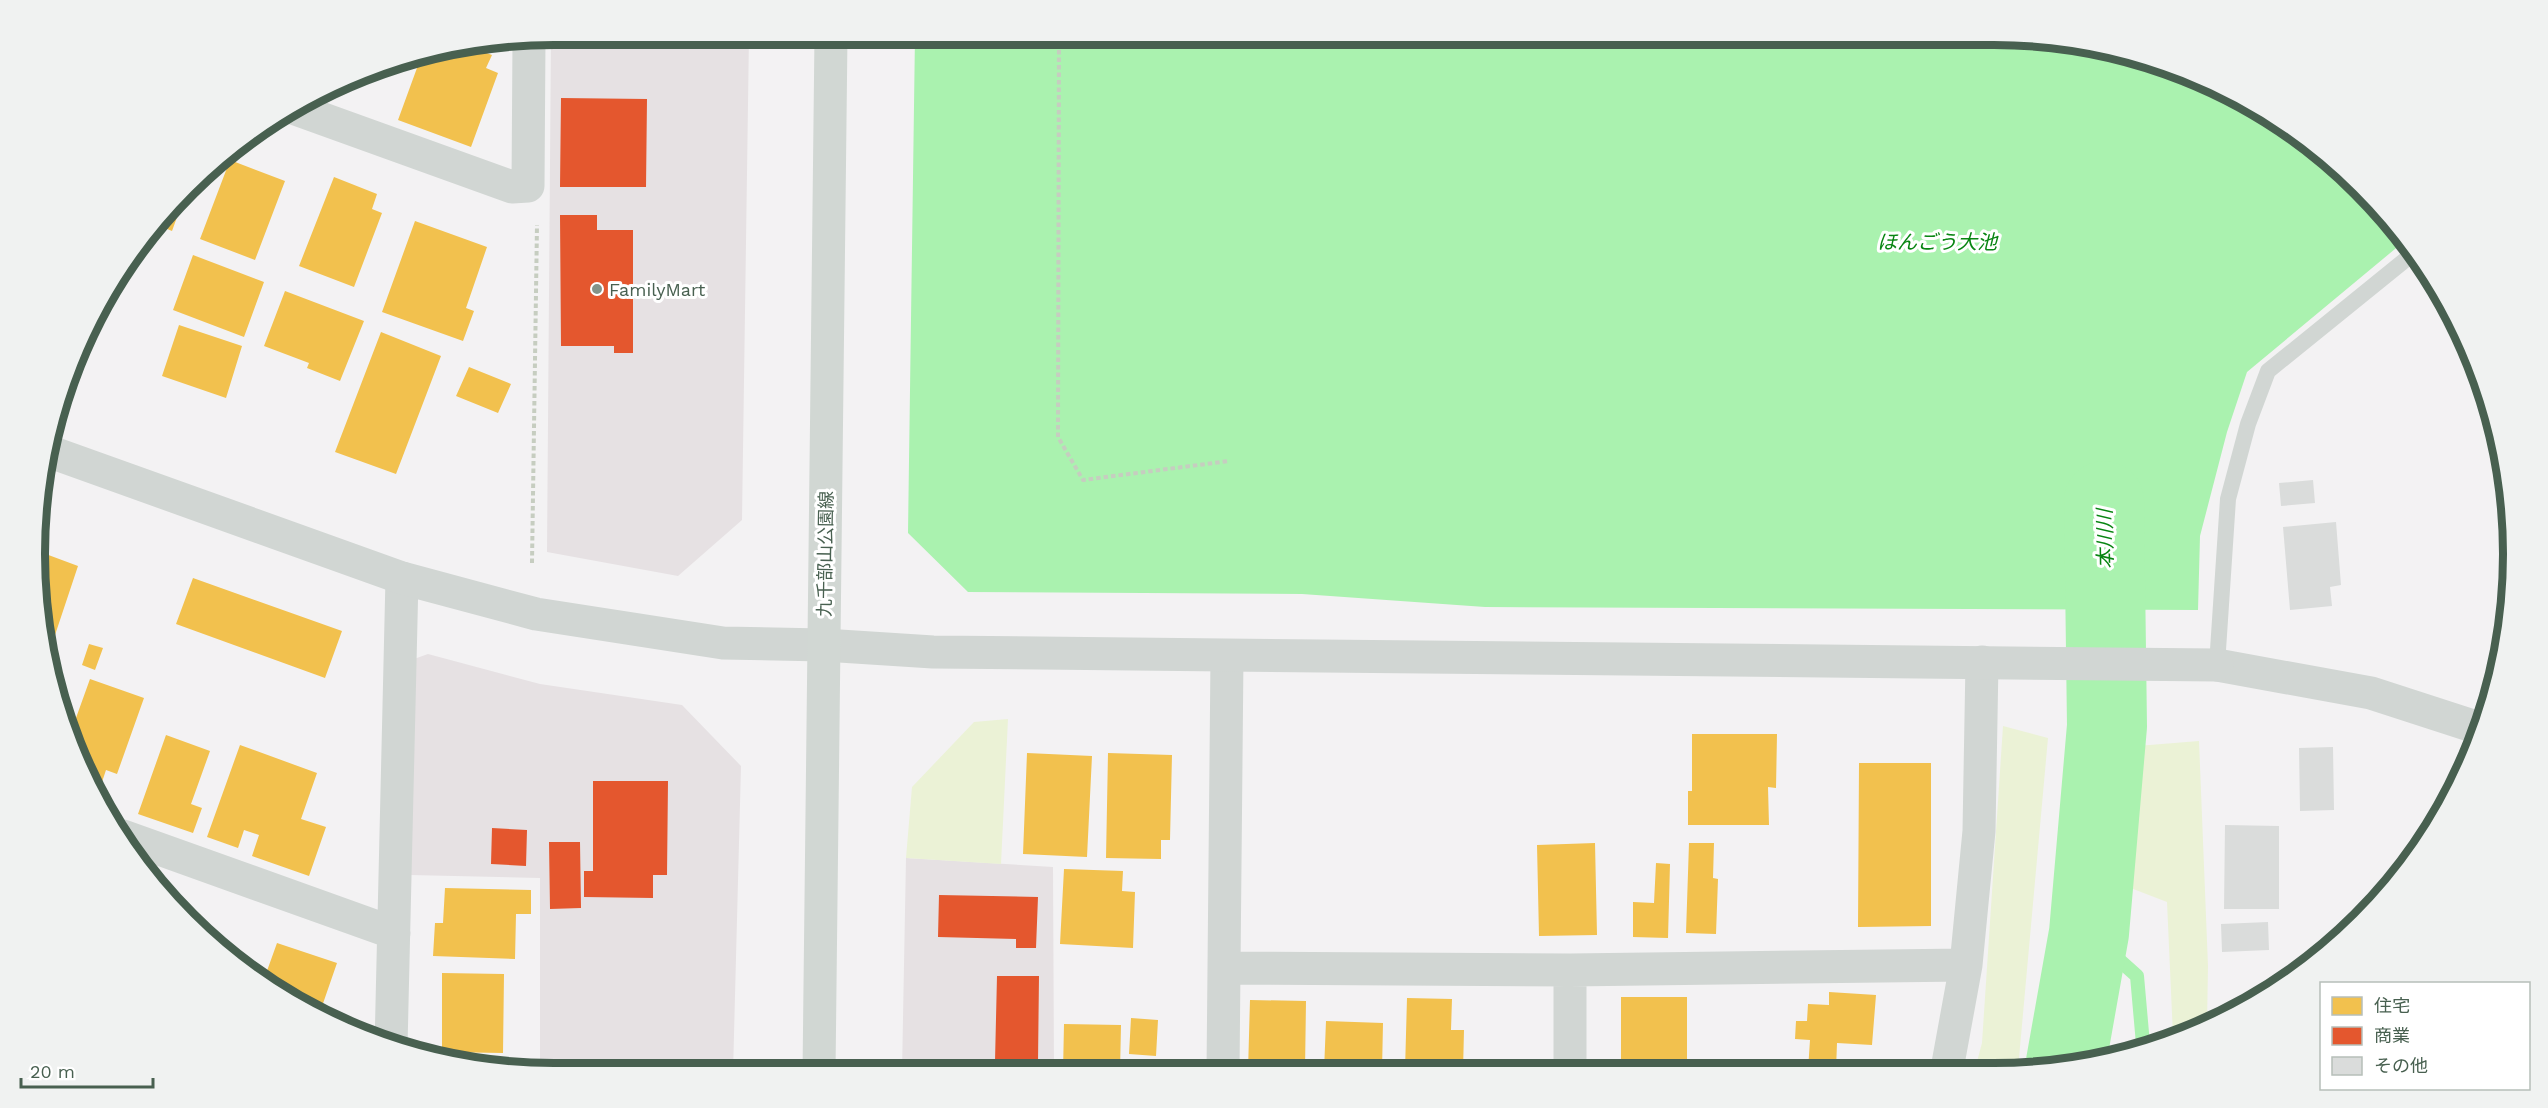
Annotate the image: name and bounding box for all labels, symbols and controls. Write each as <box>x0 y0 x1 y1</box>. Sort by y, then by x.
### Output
water label: ほんごう大池 <box>1877 230 1999 254</box>
place label: FamilyMart <box>609 279 706 300</box>
marker: FamilyMart <box>590 282 604 296</box>
street label: 九千部山公園線 <box>813 491 837 617</box>
water label: 本川川 <box>2092 507 2118 569</box>
legend <box>2320 982 2530 1090</box>
text: 住宅 <box>2374 995 2410 1016</box>
text: 商業 <box>2374 1025 2410 1046</box>
scale bar <box>21 1051 153 1089</box>
text: その他 <box>2374 1055 2428 1076</box>
text: 20 m <box>30 1061 75 1082</box>

